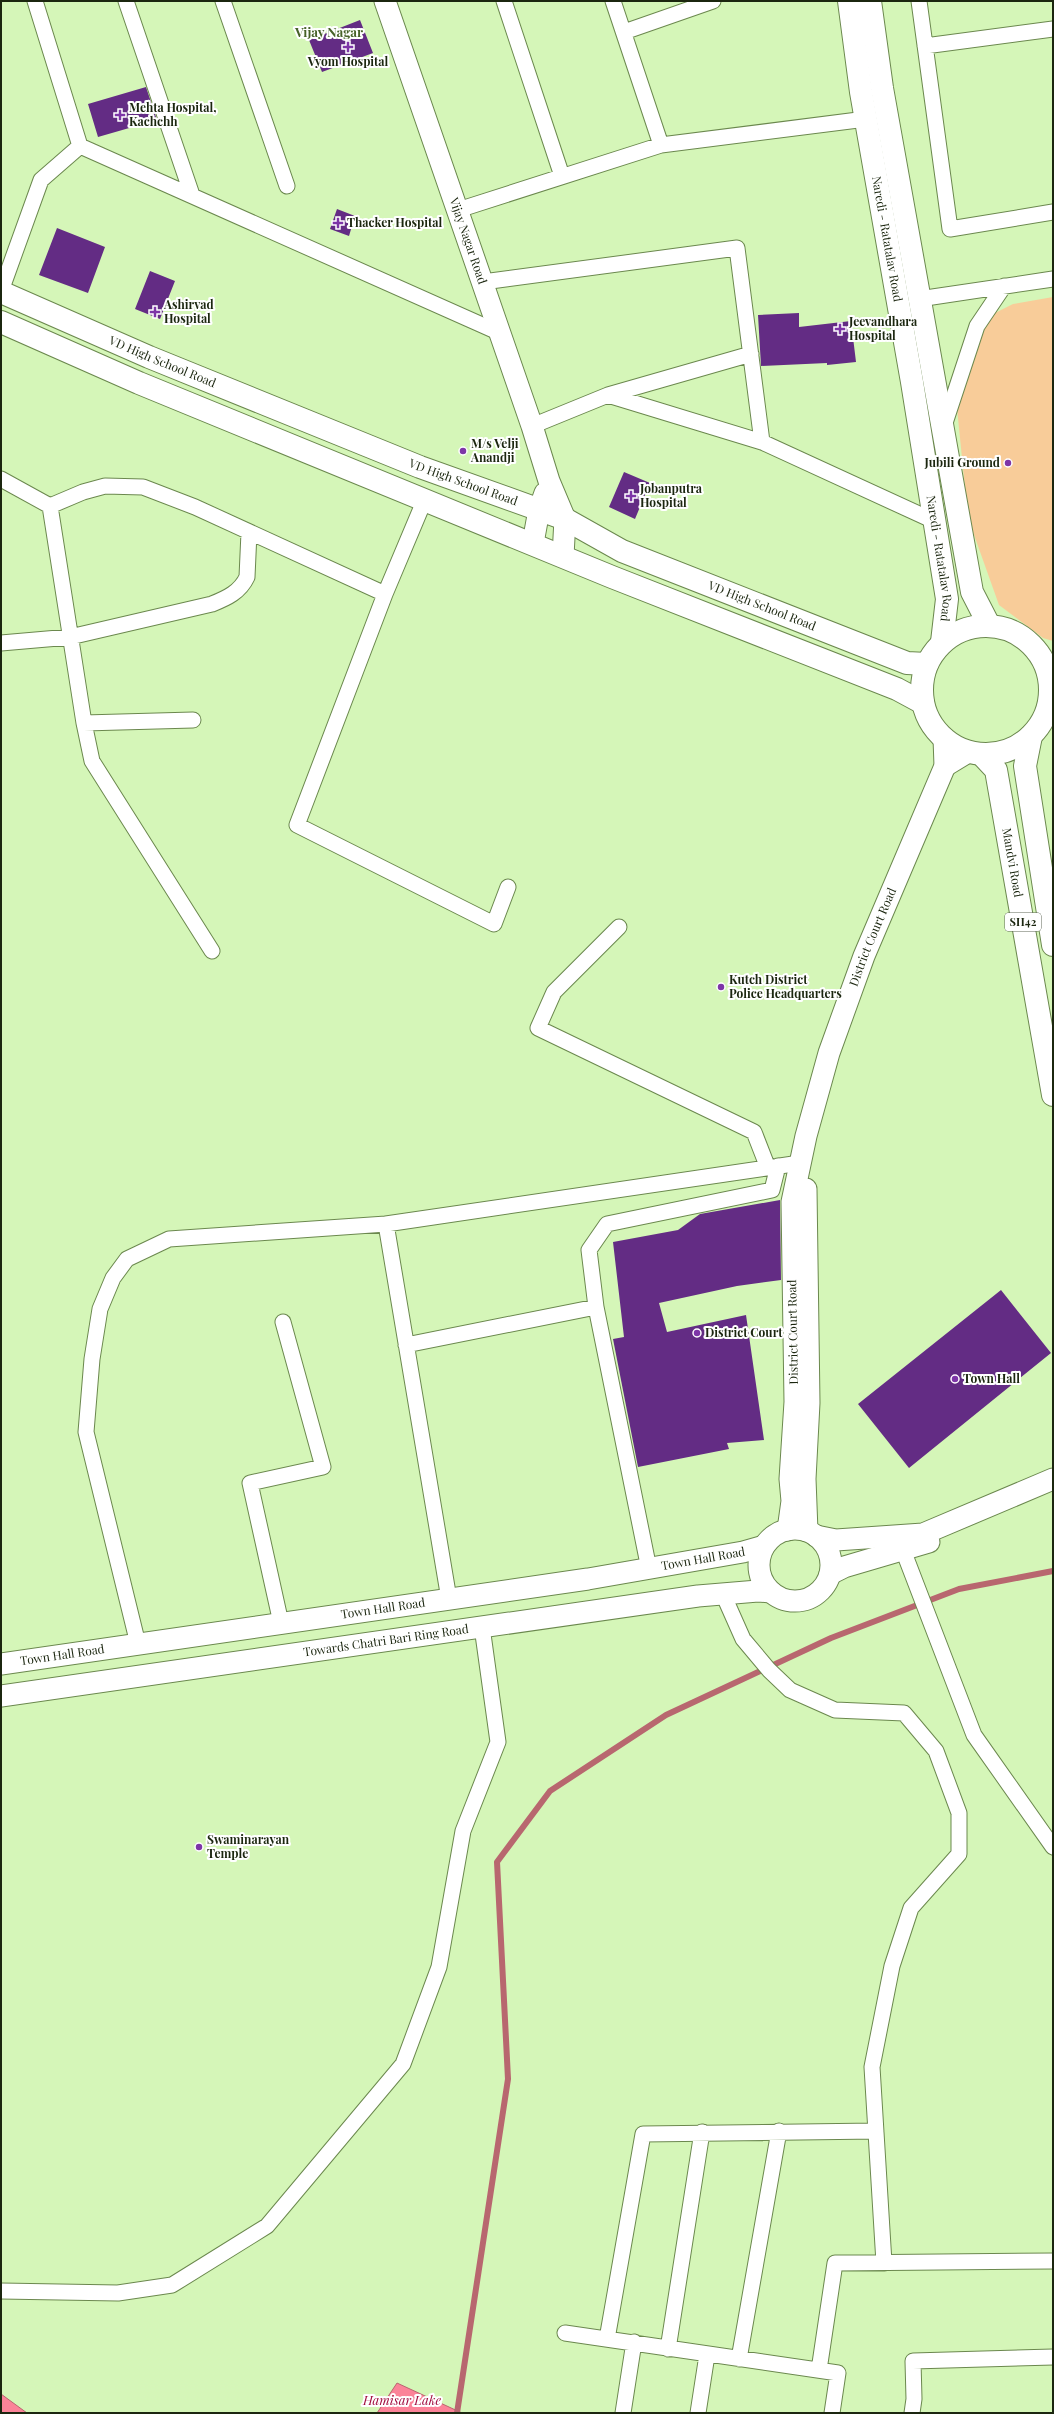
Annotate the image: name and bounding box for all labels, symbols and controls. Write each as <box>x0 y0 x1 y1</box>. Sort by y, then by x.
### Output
district label: Vijay Nagar <box>294 23 363 40</box>
marker: Vyom Hospital <box>342 41 354 53</box>
place label: Vyom Hospital <box>307 53 389 69</box>
place label: Mehta Hospital, Kachchh <box>129 99 217 129</box>
marker: Mehta Hospital, Kachchh <box>114 109 126 121</box>
street label: Naredi - Ratatalav Road <box>869 175 907 303</box>
street label: Vijay Nagar Road <box>446 194 491 286</box>
place label: Thacker Hospital <box>347 214 442 230</box>
marker: Thacker Hospital <box>332 217 344 229</box>
place label: Ashirvad Hospital <box>163 296 214 326</box>
marker: Ashirvad Hospital <box>149 306 161 318</box>
place label: Jeevandhara Hospital <box>848 313 918 343</box>
marker: Jeevandhara Hospital <box>834 323 846 335</box>
street label: VD High School Road <box>106 331 219 390</box>
place label: M/s Velji Anandji <box>470 435 519 465</box>
marker: M/s Velji Anandji <box>458 446 468 456</box>
street label: VD High School Road <box>406 454 520 508</box>
place label: Jubili Ground <box>924 454 1000 470</box>
marker: Jubili Ground <box>1003 458 1013 468</box>
place label: Jobanputra Hospital <box>639 480 703 510</box>
marker: Jobanputra Hospital <box>625 490 637 502</box>
street label: Naredi - Ratatalav Road <box>923 494 956 623</box>
street label: VD High School Road <box>705 576 819 633</box>
street label: Mandvi Road <box>999 826 1027 898</box>
street label: District Court Road <box>845 885 899 988</box>
road number: SH42 <box>1005 913 1041 931</box>
place label: Kutch District Police Headquarters <box>729 971 842 1001</box>
marker: Kutch District Police Headquarters <box>716 982 726 992</box>
street label: District Court Road <box>783 1279 801 1385</box>
place label: District Court <box>705 1324 783 1340</box>
marker: District Court <box>692 1328 702 1338</box>
place label: Town Hall <box>963 1370 1020 1386</box>
marker: Town Hall <box>950 1374 960 1384</box>
street label: Town Hall Road <box>660 1543 746 1573</box>
street label: Town Hall Road <box>340 1594 426 1622</box>
street label: Towards Chatri Bari Ring Road <box>302 1620 470 1660</box>
street label: Town Hall Road <box>19 1640 105 1668</box>
place label: Swaminarayan Temple <box>207 1831 290 1861</box>
marker: Swaminarayan Temple <box>194 1842 204 1852</box>
water label: Hamisar Lake <box>362 2391 441 2408</box>

